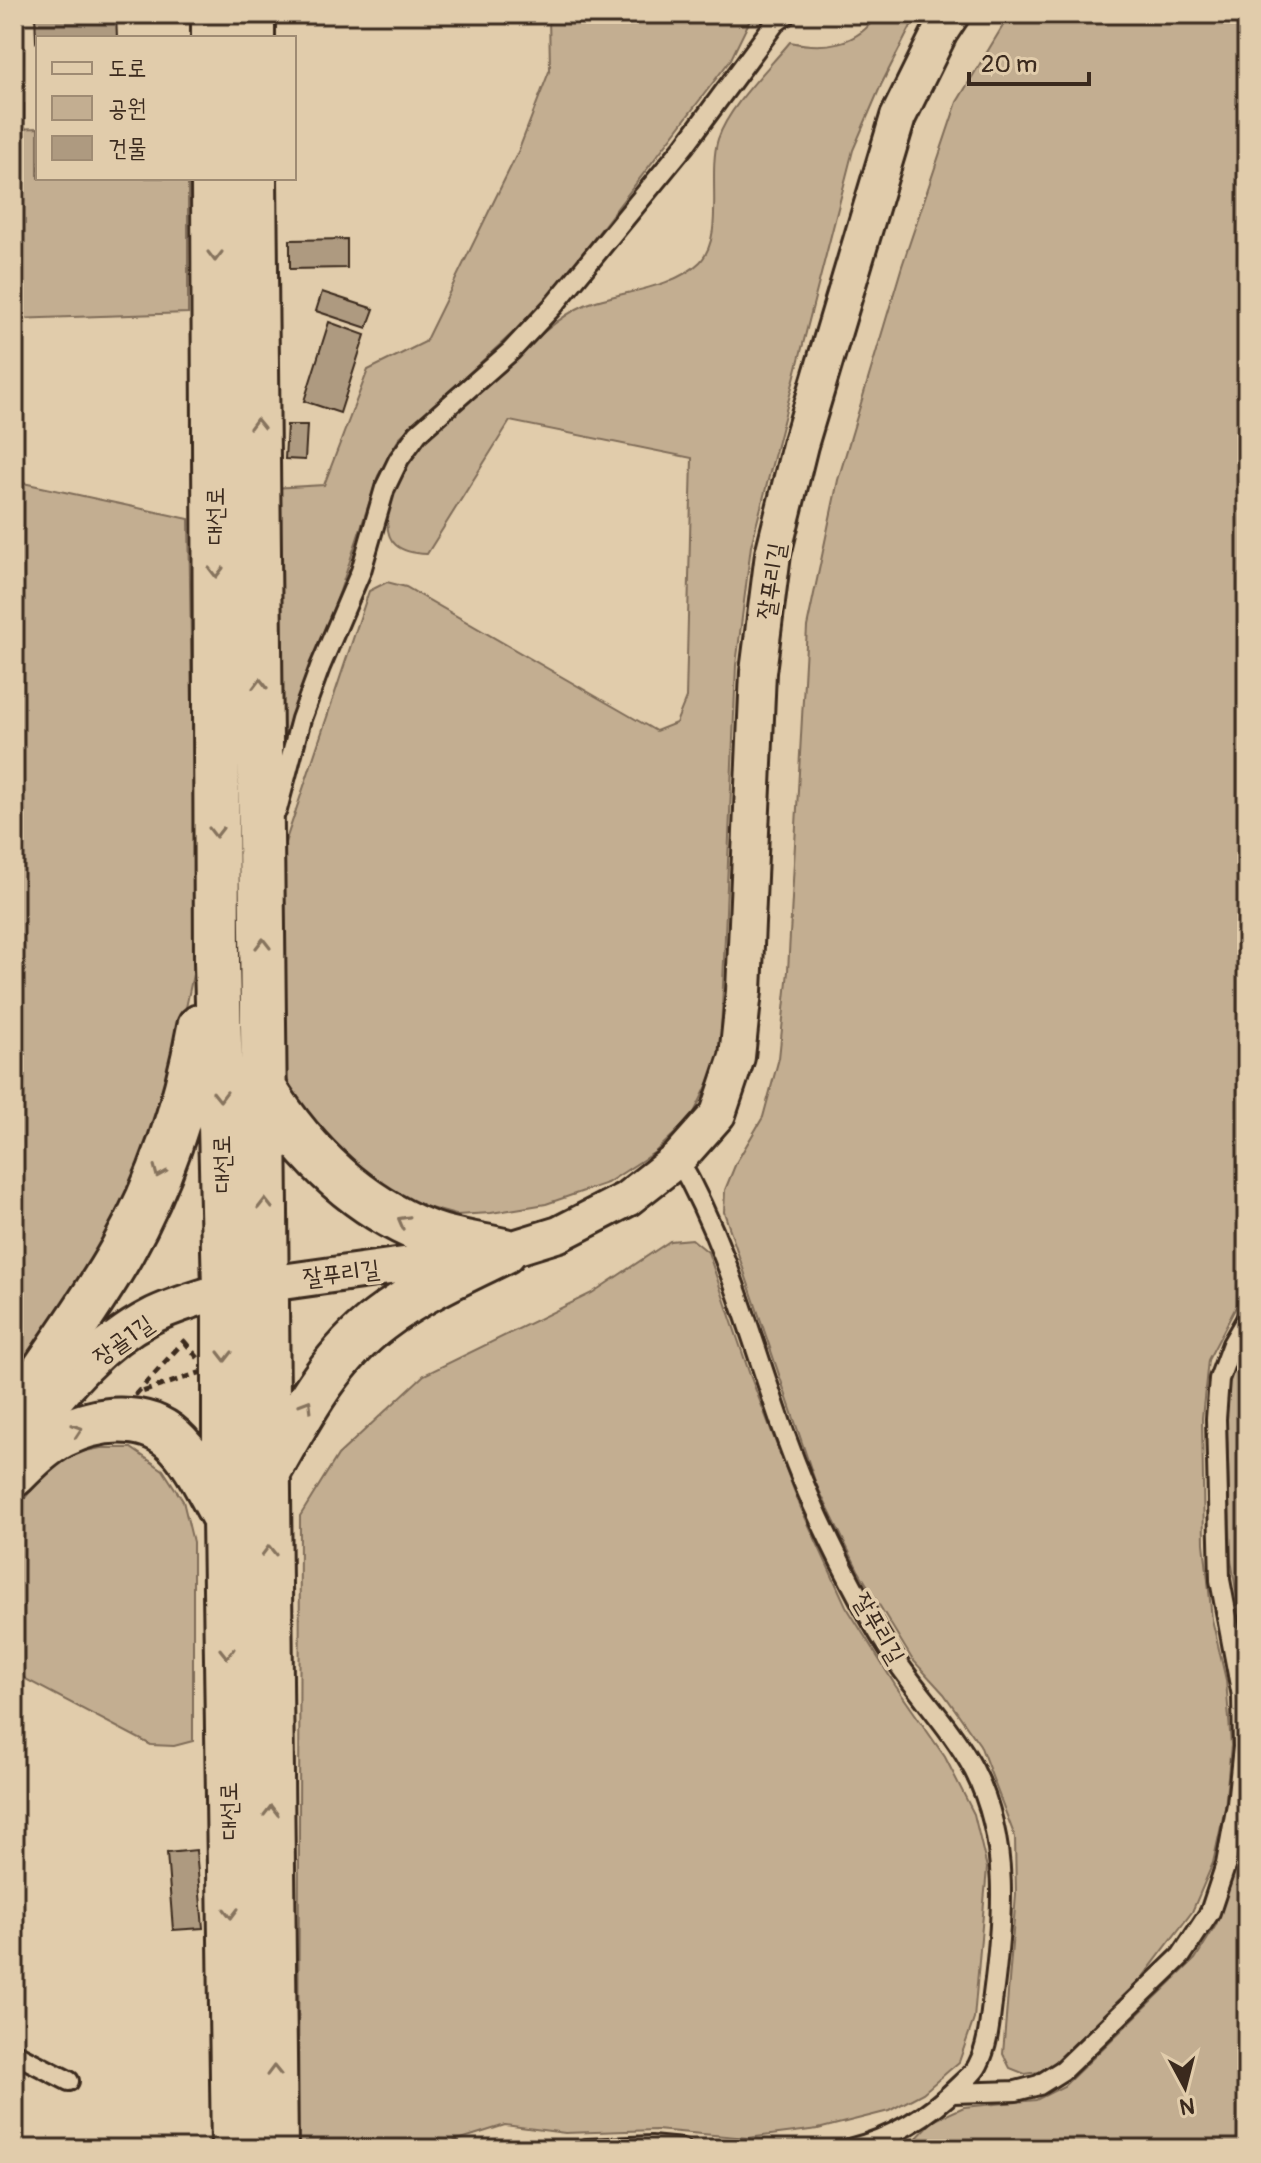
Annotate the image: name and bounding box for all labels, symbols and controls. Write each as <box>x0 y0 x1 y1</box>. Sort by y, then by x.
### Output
legend <box>36 36 296 180</box>
scale bar <box>969 36 1089 86</box>
text: 20 m <box>981 50 1037 79</box>
text: 도로 <box>108 54 147 83</box>
text: 공원 <box>108 94 147 123</box>
text: 건물 <box>108 134 147 163</box>
one-way arrow <box>206 250 224 263</box>
one-way arrow <box>248 417 266 430</box>
street label: 대선로 <box>201 487 230 545</box>
street label: 잘푸리길 <box>751 541 792 621</box>
one-way arrow <box>207 566 225 579</box>
one-way arrow <box>251 677 269 690</box>
one-way arrow <box>207 826 225 839</box>
one-way arrow <box>254 937 272 950</box>
one-way arrow <box>211 1090 229 1103</box>
street label: 대선로 <box>207 1135 238 1193</box>
one-way arrow <box>153 1164 169 1178</box>
one-way arrow <box>256 1197 274 1210</box>
one-way arrow <box>397 1215 411 1230</box>
street label: 잘푸리길 <box>301 1254 381 1293</box>
street label: 장골1길 <box>87 1309 159 1372</box>
one-way arrow <box>216 1350 234 1363</box>
one-way arrow <box>297 1399 313 1414</box>
one-way arrow <box>69 1423 83 1440</box>
one-way arrow <box>260 1544 278 1557</box>
street label: 잘푸리길 <box>847 1588 910 1669</box>
one-way arrow <box>218 1647 236 1660</box>
street label: 대선로 <box>214 1782 245 1840</box>
one-way arrow <box>263 1804 280 1817</box>
one-way arrow <box>222 1907 239 1920</box>
north arrow <box>1145 2047 1225 2127</box>
one-way arrow <box>265 2064 282 2077</box>
text: N <box>1178 2091 1196 2121</box>

